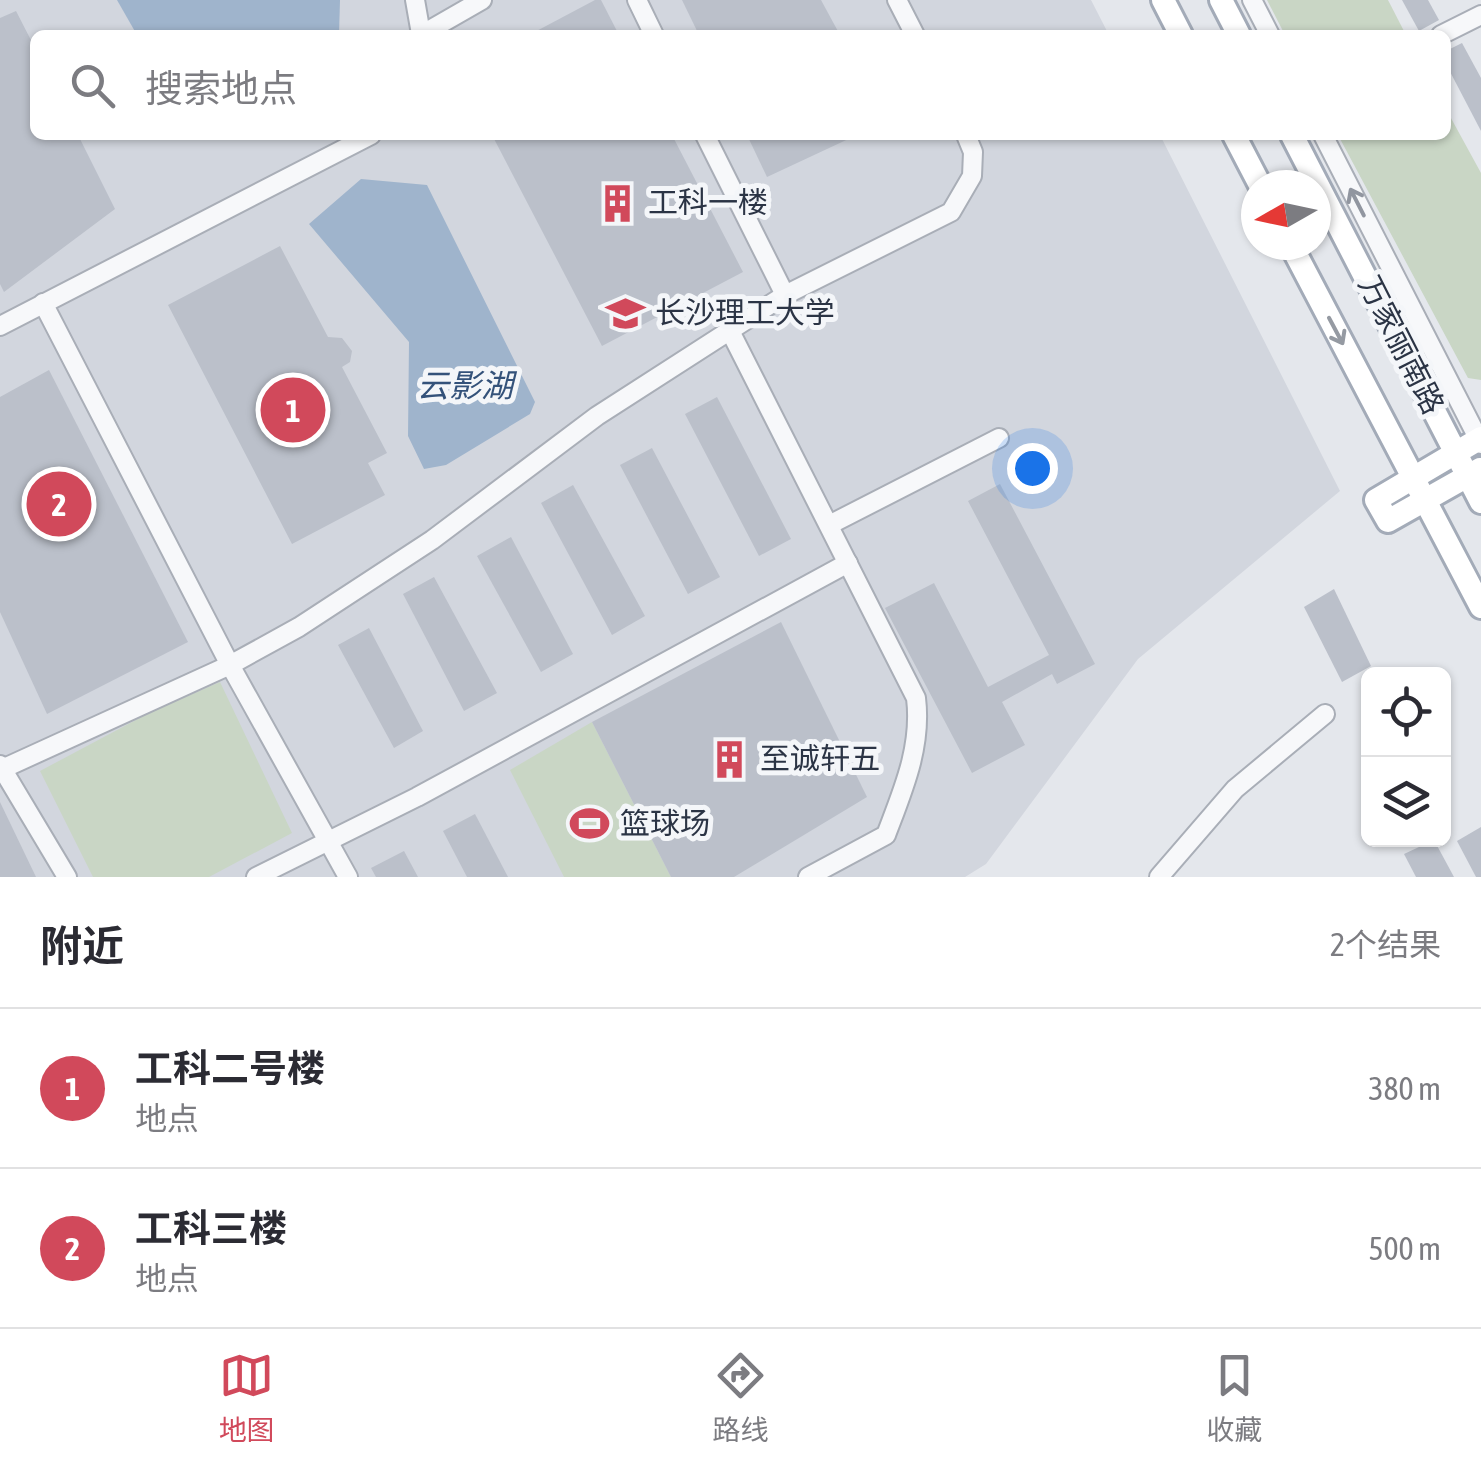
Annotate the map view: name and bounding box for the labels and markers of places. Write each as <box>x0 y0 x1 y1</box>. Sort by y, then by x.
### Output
building icon: 工科一楼 <box>597 182 639 224</box>
place label: 工科一楼 <box>648 185 768 219</box>
school or university icon: 长沙理工大学 <box>604 292 646 334</box>
place label: 长沙理工大学 <box>655 295 835 329</box>
pin: 1 <box>260 372 326 448</box>
pin: 2 <box>27 466 92 542</box>
building icon: 至诚轩五 <box>709 738 751 780</box>
place label: 至诚轩五 <box>760 741 880 775</box>
sports icon: 篮球场 <box>569 803 611 845</box>
place label: 篮球场 <box>620 806 710 840</box>

